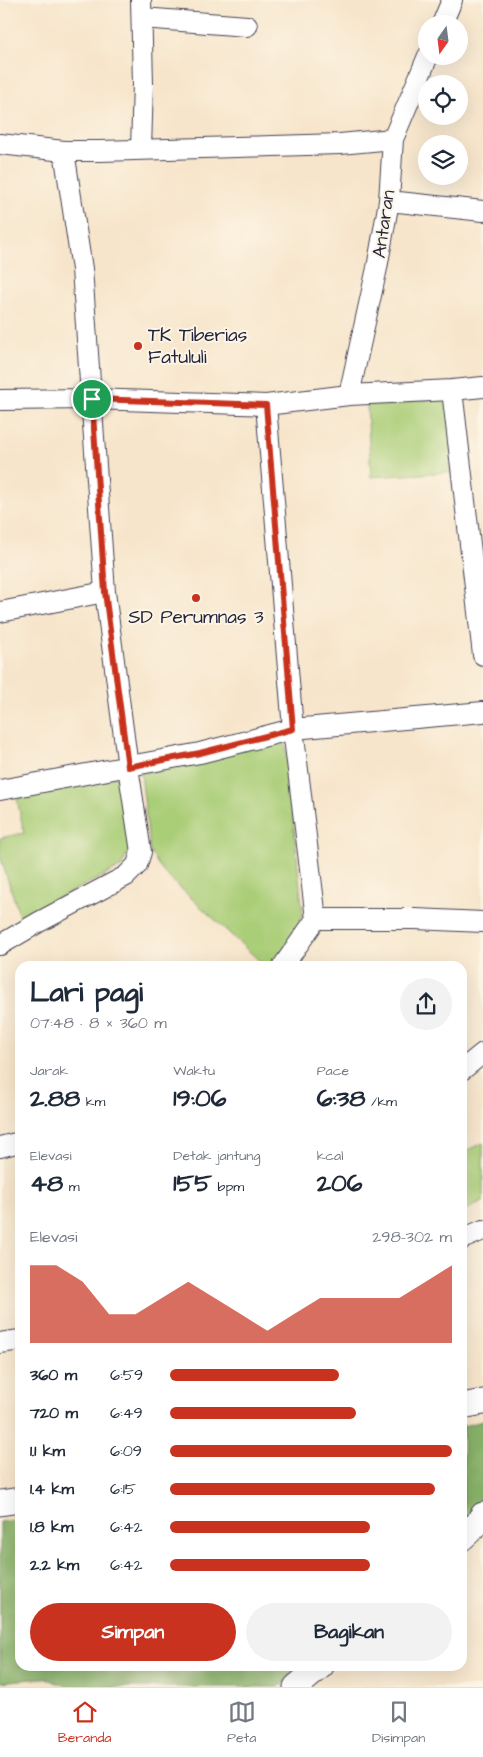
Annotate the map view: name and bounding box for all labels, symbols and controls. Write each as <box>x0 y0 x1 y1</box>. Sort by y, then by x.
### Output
north arrow <box>418 15 468 65</box>
map controls <box>418 15 468 185</box>
button: locate <box>418 75 468 125</box>
button: layers <box>418 135 468 185</box>
street label: Antaran <box>366 188 402 260</box>
place label: TK Tiberias Fatululi <box>148 322 247 371</box>
marker: TK Tiberias Fatululi <box>132 340 144 352</box>
pin <box>71 378 113 420</box>
icon: arrive <box>78 385 106 413</box>
marker: SD Perumnas 3 <box>190 592 202 604</box>
place label: SD Perumnas 3 <box>128 604 264 631</box>
text: Lari pagi <box>30 973 143 1012</box>
button: share <box>400 978 452 1030</box>
text: 07:48 · 8 × 360 m <box>30 1012 167 1034</box>
text: Jarak <box>30 1061 68 1081</box>
text: Waktu <box>173 1061 215 1081</box>
text: Pace <box>317 1061 349 1081</box>
text: 2.88 <box>30 1081 80 1116</box>
text: 19:06 <box>173 1081 226 1116</box>
text: 6:38 <box>317 1081 365 1116</box>
text: km <box>80 1092 105 1112</box>
text: /km <box>365 1092 397 1112</box>
text: Elevasi <box>30 1146 72 1166</box>
text: Detak jantung <box>173 1146 261 1166</box>
text: kcal <box>317 1146 343 1166</box>
text: 48 <box>30 1166 63 1201</box>
text: 155 <box>173 1166 212 1201</box>
text: 206 <box>317 1166 362 1201</box>
text: m <box>63 1177 80 1197</box>
text: bpm <box>212 1177 244 1197</box>
text: Elevasi <box>30 1226 78 1248</box>
text: 298–302 m <box>372 1226 452 1248</box>
text: 360 m <box>30 1364 77 1386</box>
text: 6:59 <box>110 1364 143 1386</box>
text: 720 m <box>30 1402 78 1424</box>
text: 6:49 <box>110 1402 143 1424</box>
text: 1.1 km <box>30 1440 65 1462</box>
text: 6:09 <box>110 1440 142 1462</box>
text: 1.4 km <box>30 1478 74 1500</box>
text: 6:15 <box>110 1478 136 1500</box>
text: 1.8 km <box>30 1516 73 1538</box>
text: 6:42 <box>110 1516 143 1538</box>
text: 2.2 km <box>30 1554 79 1576</box>
text: 6:42 <box>110 1554 143 1576</box>
button: Simpan <box>30 1603 236 1661</box>
button: Bagikan <box>246 1603 452 1661</box>
tab: Beranda <box>58 1698 111 1748</box>
tab: Peta <box>227 1698 256 1748</box>
tab: Disimpan <box>372 1698 425 1748</box>

